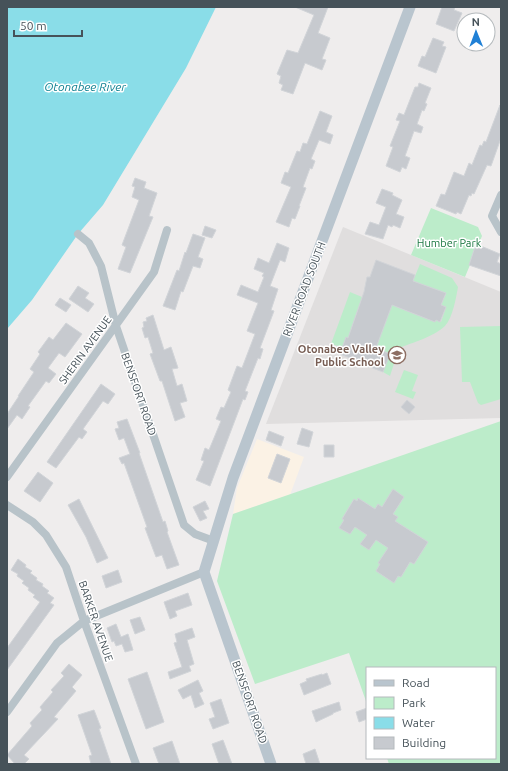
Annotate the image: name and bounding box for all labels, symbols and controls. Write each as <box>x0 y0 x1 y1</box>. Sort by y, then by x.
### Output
scale bar <box>14 12 82 38</box>
north arrow <box>456 12 496 52</box>
text: N <box>472 16 480 28</box>
text: 50 m <box>20 19 47 32</box>
water label: Otonabee River <box>44 80 126 93</box>
park label: Humber Park <box>417 237 482 249</box>
street label: RIVER ROAD SOUTH <box>280 240 328 338</box>
street label: SHERIN AVENUE <box>56 314 114 386</box>
place label: Otonabee Valley Public School <box>298 343 385 368</box>
school or university icon: Otonabee Valley Public School <box>387 345 407 365</box>
street label: BENSFORT ROAD <box>119 351 159 437</box>
street label: BARKER AVENUE <box>77 579 115 663</box>
street label: BENSFORT ROAD <box>230 659 270 745</box>
legend <box>366 667 496 759</box>
text: Road <box>402 676 430 689</box>
text: Park <box>402 696 426 709</box>
text: Water <box>402 716 435 729</box>
text: Building <box>402 736 446 749</box>

